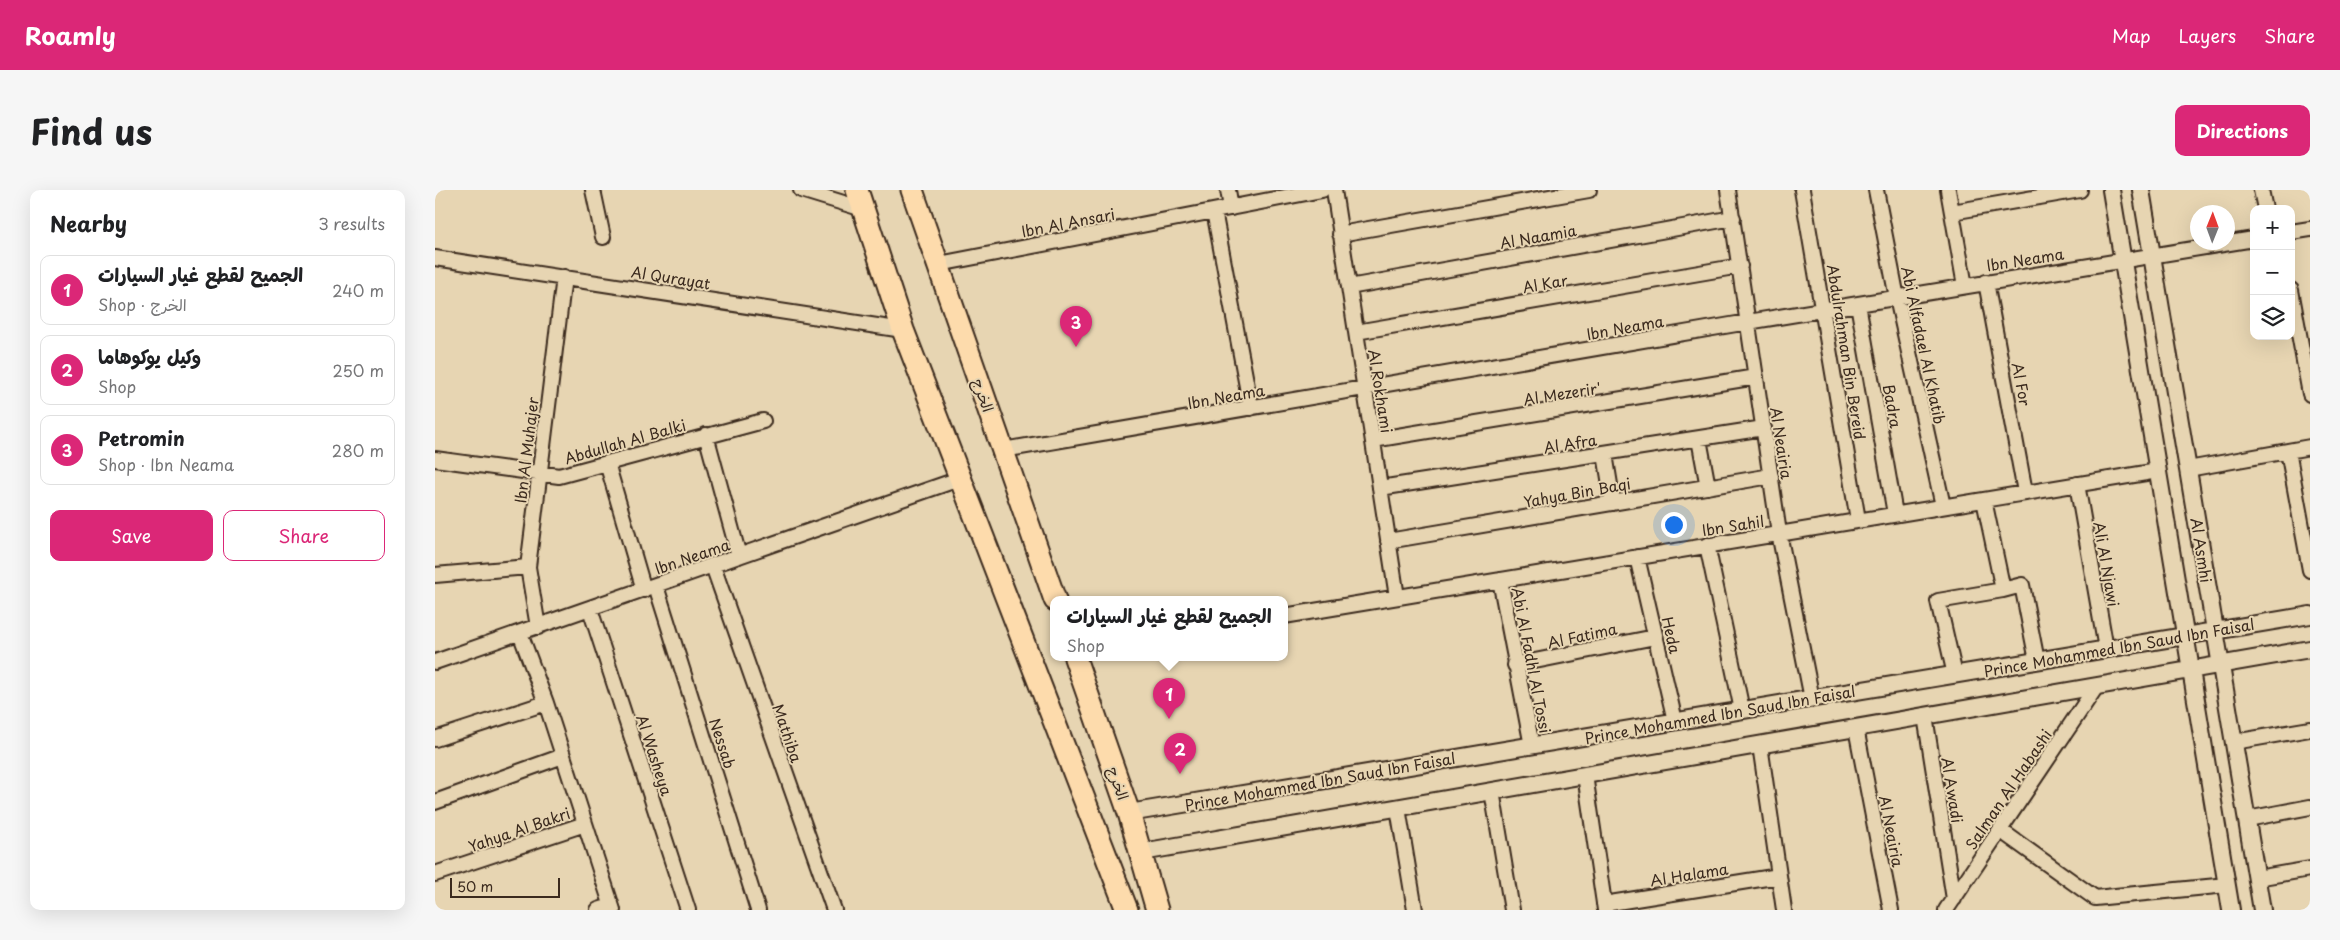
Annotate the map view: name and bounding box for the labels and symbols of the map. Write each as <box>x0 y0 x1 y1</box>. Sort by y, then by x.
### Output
street label: Ibn Al Ansari <box>1019 202 1117 242</box>
north arrow <box>2190 205 2235 250</box>
street label: Al Naamia <box>1498 218 1579 254</box>
street label: Ibn Neama <box>1985 241 2066 276</box>
street label: Al Qurayat <box>630 259 712 295</box>
street label: Abdulrahman Bin Bereid <box>1822 263 1872 441</box>
street label: Abi Alfadael Al Khatib <box>1896 264 1952 426</box>
street label: Al Kar <box>1521 268 1569 298</box>
pin: 3 <box>1060 306 1092 347</box>
street label: Ibn Neama <box>1585 309 1666 345</box>
street label: Al Rokhami <box>1363 347 1399 435</box>
street label: Al For <box>2007 360 2038 408</box>
street label: الخرج <box>968 375 1000 415</box>
street label: Al Mezerir' <box>1522 376 1602 410</box>
street label: Ibn Neama <box>1186 378 1267 414</box>
street label: Badra <box>1878 382 1908 430</box>
street label: Ibn Al Muhajer <box>508 396 544 504</box>
street label: Al Neairia <box>1765 405 1799 481</box>
street label: Abdullah Al Balki <box>562 413 688 469</box>
street label: Al Afra <box>1542 427 1599 459</box>
street label: Yahya Bin Baqi <box>1522 471 1632 513</box>
street label: Ibn Sahil <box>1700 509 1766 541</box>
your location <box>1661 512 1687 538</box>
street label: Al Asmhi <box>2186 516 2218 584</box>
street label: Ali Al Njawi <box>2088 520 2126 608</box>
street label: Ibn Neama <box>651 532 733 580</box>
street label: Abi Al Fadhl Al Tossi <box>1507 585 1557 735</box>
street label: Prince Mohammed Ibn Saud Ibn Faisal <box>1982 612 2256 682</box>
street label: Heda <box>1657 614 1688 657</box>
street label: Al Fatima <box>1545 616 1620 654</box>
pin: 1 <box>1153 678 1185 719</box>
street label: Prince Mohammed Ibn Saud Ibn Faisal <box>1583 679 1857 749</box>
street label: Mathiba <box>767 701 809 766</box>
street label: Al Washeya <box>631 711 679 799</box>
street label: Nessab <box>704 715 742 771</box>
street label: Salman Al Habashi <box>1959 724 2057 854</box>
pin: 2 <box>1164 733 1196 774</box>
street label: Prince Mohammed Ibn Saud Ibn Faisal <box>1183 746 1457 816</box>
street label: Al Awadi <box>1936 756 1970 824</box>
street label: الخرج <box>1103 763 1135 803</box>
street label: Al Neairia <box>1874 793 1910 869</box>
street label: Yahya Al Bakri <box>465 801 573 857</box>
street label: Al Halama <box>1648 856 1730 892</box>
scale bar <box>450 875 560 898</box>

